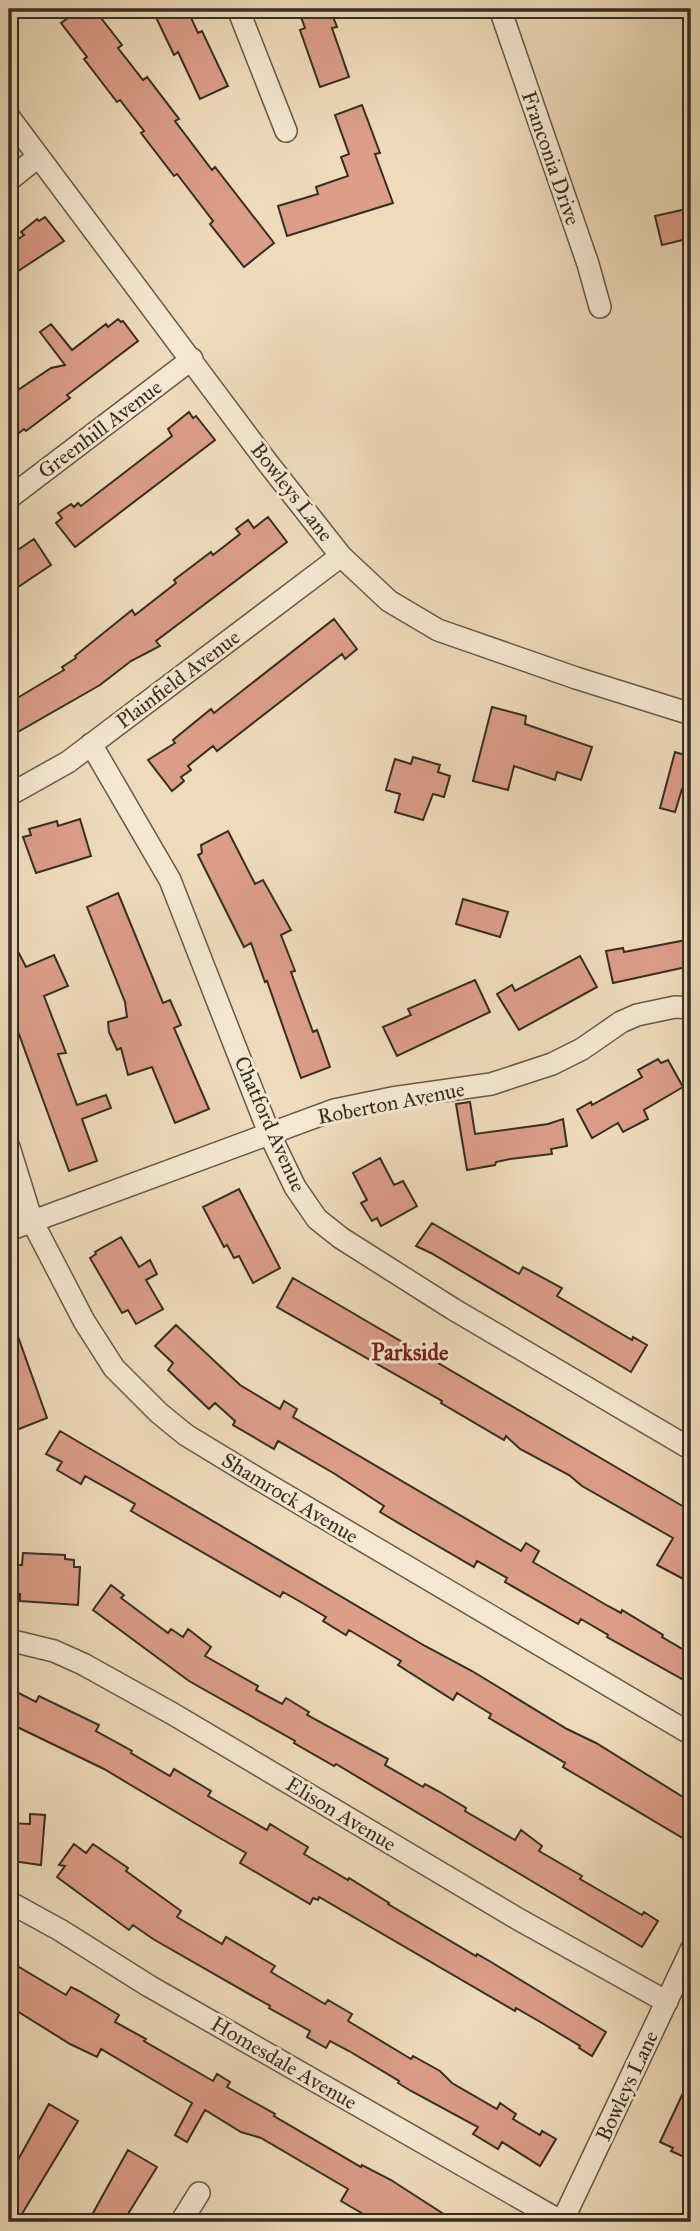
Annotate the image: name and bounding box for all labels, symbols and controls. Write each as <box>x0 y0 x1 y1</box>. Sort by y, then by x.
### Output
street label: Franconia Drive <box>516 88 586 229</box>
street label: Greenhill Avenue <box>33 374 167 484</box>
street label: Bowleys Lane <box>245 437 339 547</box>
street label: Plainfield Avenue <box>111 624 245 734</box>
street label: Chatford Avenue <box>228 1052 312 1196</box>
street label: Roberton Avenue <box>315 1076 467 1130</box>
district label: Parkside <box>371 1338 449 1366</box>
street label: Shamrock Avenue <box>217 1447 363 1549</box>
street label: Elison Avenue <box>281 1771 401 1857</box>
street label: Homesdale Avenue <box>207 2011 362 2115</box>
street label: Bowleys Lane <box>590 2026 664 2145</box>

